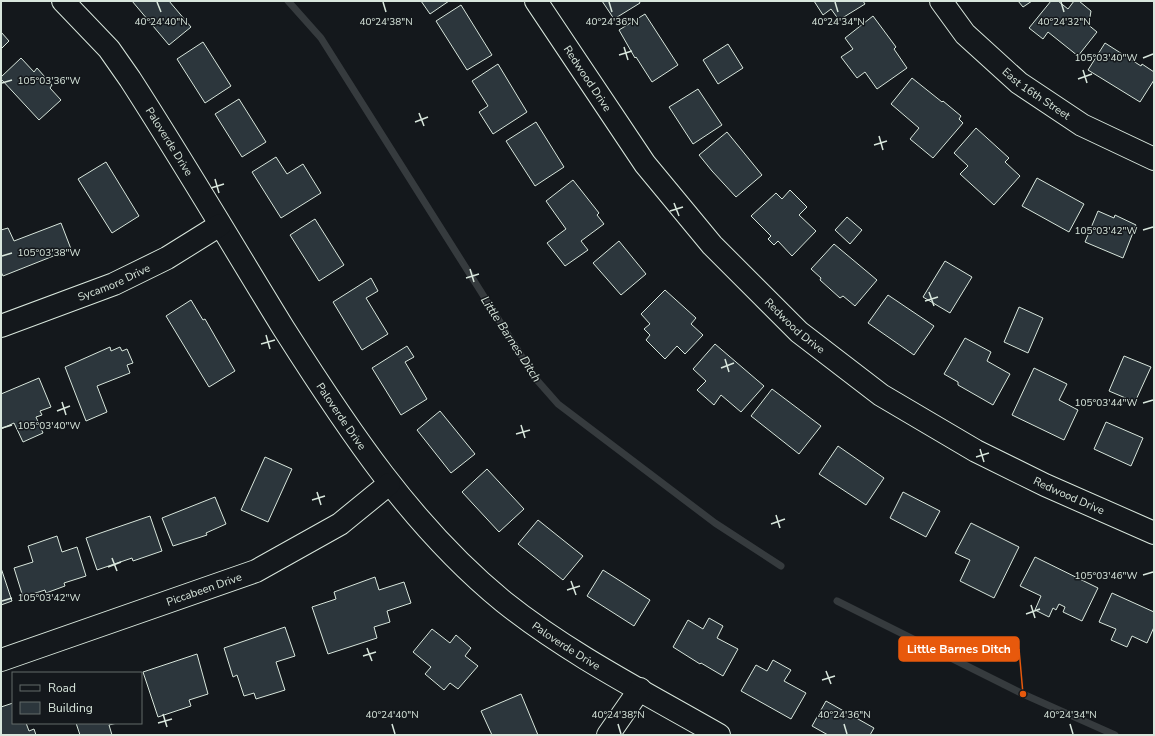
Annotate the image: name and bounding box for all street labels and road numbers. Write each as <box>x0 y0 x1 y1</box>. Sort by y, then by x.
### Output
street label: Redwood Drive <box>560 43 615 115</box>
street label: East 16th Street <box>999 64 1073 123</box>
street label: Paloverde Drive <box>142 104 196 179</box>
street label: Sycamore Drive <box>76 260 153 305</box>
street label: Redwood Drive <box>761 295 828 357</box>
street label: Paloverde Drive <box>313 380 369 453</box>
street label: Redwood Drive <box>1031 473 1107 518</box>
street label: Piccabeen Drive <box>164 570 244 610</box>
street label: Paloverde Drive <box>529 618 603 674</box>

